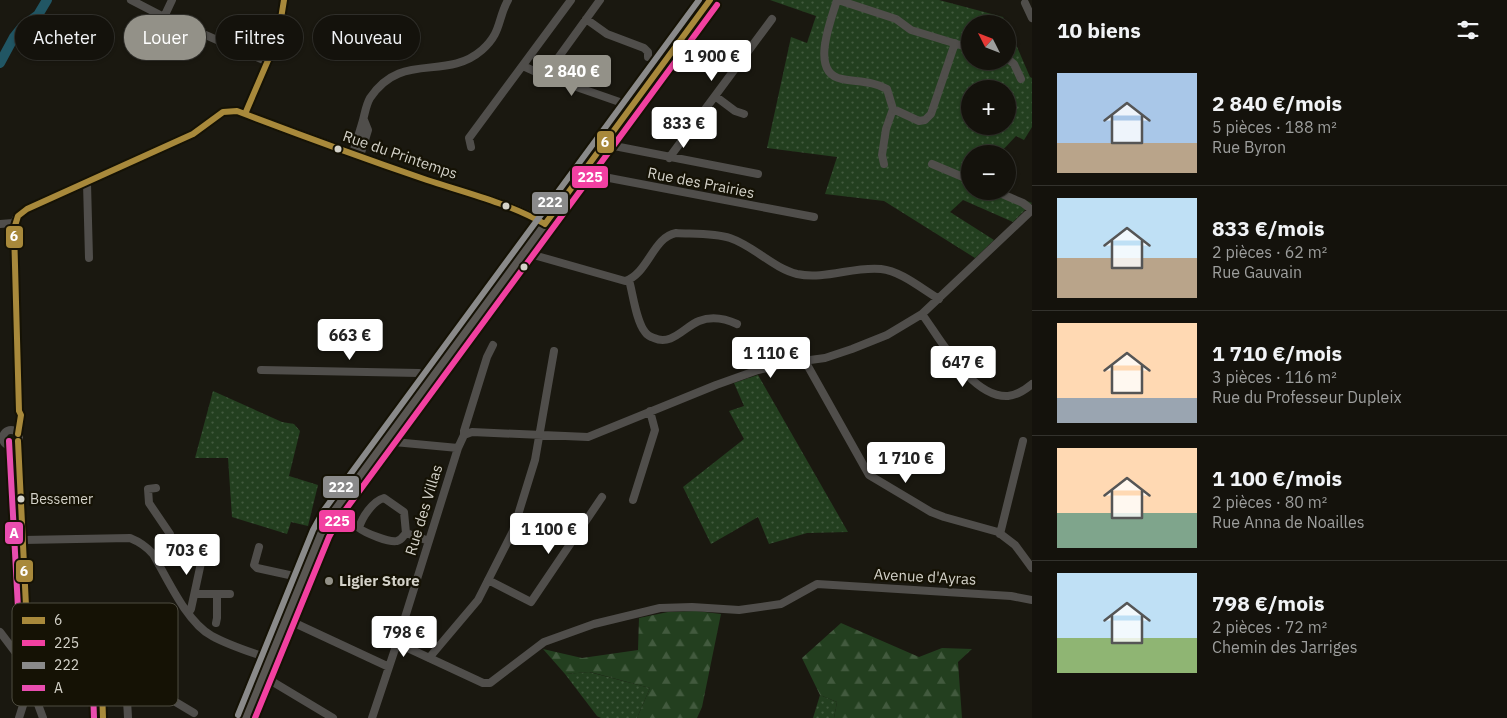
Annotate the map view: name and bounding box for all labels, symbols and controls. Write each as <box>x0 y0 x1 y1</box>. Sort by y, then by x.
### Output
chip: Acheter <box>15 15 114 60</box>
chip: Louer <box>124 15 206 60</box>
chip: Filtres <box>216 15 303 60</box>
chip: Nouveau <box>313 15 420 60</box>
north arrow <box>961 15 1016 70</box>
map controls <box>961 15 1016 200</box>
text: 10 biens <box>1057 16 1141 44</box>
icon: filters <box>1454 16 1482 44</box>
pin: 1 900 € <box>666 39 758 82</box>
text: 1 900 € <box>684 46 740 66</box>
pin: 2 840 € <box>526 54 618 97</box>
text: 2 840 € <box>544 61 600 81</box>
button: + <box>961 80 1016 135</box>
text: 2 840 €/mois <box>1212 89 1342 117</box>
icon: home <box>1097 93 1157 153</box>
pin: 833 € <box>649 106 719 149</box>
text: 833 € <box>663 113 705 133</box>
text: 5 pièces · 188 m² <box>1212 117 1337 137</box>
street label: Rue du Printemps <box>340 126 460 183</box>
line badge: 6 <box>596 130 615 154</box>
text: 6 <box>601 133 609 151</box>
text: Rue Byron <box>1212 137 1286 157</box>
unlabelled marker <box>333 144 343 154</box>
button: − <box>961 145 1016 200</box>
street label: Rue des Prairies <box>646 163 756 202</box>
line badge: 225 <box>571 165 609 189</box>
text: 225 <box>577 168 603 186</box>
line badge: 222 <box>531 191 569 215</box>
text: 222 <box>537 193 563 211</box>
unlabelled marker <box>501 201 511 211</box>
text: 833 €/mois <box>1212 214 1325 242</box>
icon: home <box>1097 218 1157 278</box>
line badge: 6 <box>5 225 24 249</box>
text: 6 <box>10 227 18 245</box>
text: 2 pièces · 62 m² <box>1212 242 1327 262</box>
unlabelled marker <box>519 262 529 272</box>
text: Rue Gauvain <box>1212 262 1302 282</box>
pin: 663 € <box>315 318 385 361</box>
text: 663 € <box>329 325 371 345</box>
pin: 1 110 € <box>725 336 817 379</box>
text: 1 710 €/mois <box>1212 339 1342 367</box>
text: 1 110 € <box>743 343 799 363</box>
icon: home <box>1097 343 1157 403</box>
pin: 647 € <box>928 346 998 388</box>
text: 647 € <box>942 352 984 372</box>
text: 3 pièces · 116 m² <box>1212 367 1337 387</box>
text: Rue du Professeur Dupleix <box>1212 387 1402 407</box>
pin: 1 710 € <box>860 442 952 484</box>
text: 1 710 € <box>878 448 934 468</box>
street label: Rue des Villas <box>401 462 446 558</box>
text: 1 100 €/mois <box>1212 464 1342 492</box>
icon: home <box>1097 468 1157 528</box>
line badge: 222 <box>322 475 360 499</box>
text: 222 <box>328 478 354 496</box>
place label: Bessemer <box>30 490 93 508</box>
text: 2 pièces · 80 m² <box>1212 492 1327 512</box>
marker: Bessemer <box>16 494 26 504</box>
line badge: 225 <box>318 509 356 533</box>
text: 225 <box>324 512 350 530</box>
pin: 1 100 € <box>503 512 595 555</box>
text: Rue Anna de Noailles <box>1212 512 1365 532</box>
text: 1 100 € <box>521 519 577 539</box>
line badge: A <box>4 521 24 545</box>
text: A <box>9 524 19 542</box>
pin: 703 € <box>152 534 222 576</box>
text: 703 € <box>166 540 208 560</box>
line badge: 6 <box>15 559 34 583</box>
text: 6 <box>20 562 28 580</box>
street label: Avenue d'Ayras <box>873 564 977 589</box>
place label: Ligier Store <box>339 571 420 590</box>
marker: Ligier Store <box>323 575 335 587</box>
text: 798 €/mois <box>1212 589 1325 617</box>
icon: home <box>1097 593 1157 653</box>
legend <box>12 603 178 706</box>
text: 6 <box>54 611 62 629</box>
pin: 798 € <box>369 616 439 658</box>
text: 2 pièces · 72 m² <box>1212 617 1327 637</box>
text: 798 € <box>383 622 425 642</box>
text: 225 <box>54 634 79 652</box>
text: Chemin des Jarriges <box>1212 637 1358 657</box>
text: 222 <box>54 656 79 674</box>
text: A <box>54 679 63 697</box>

